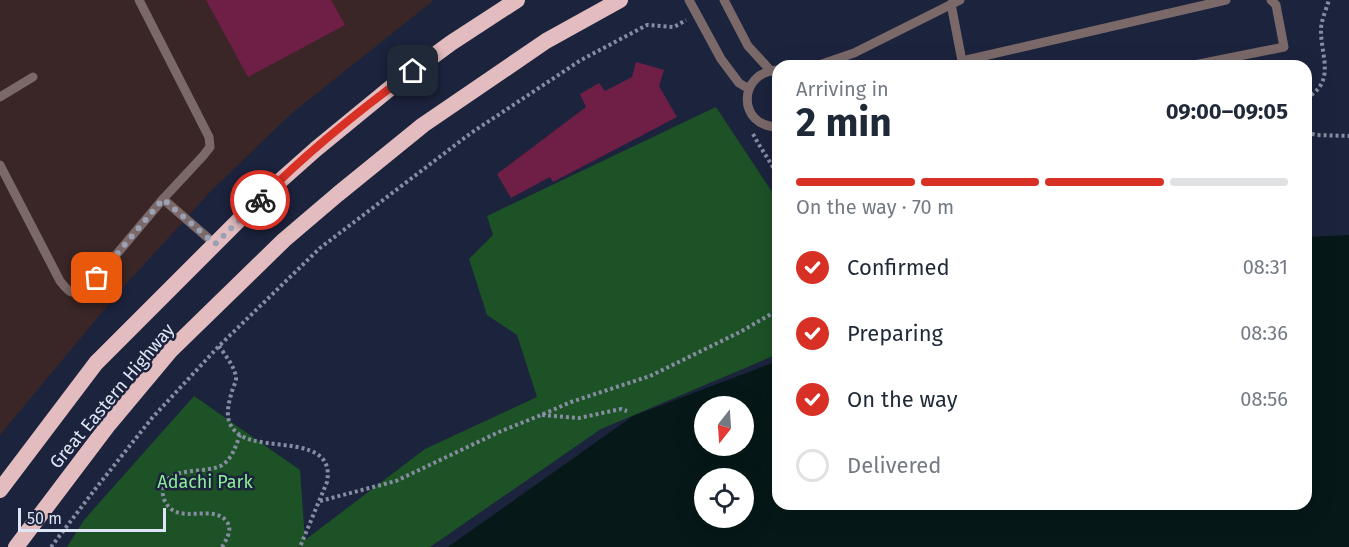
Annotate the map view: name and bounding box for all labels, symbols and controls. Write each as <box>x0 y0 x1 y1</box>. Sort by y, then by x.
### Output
pin <box>387 45 438 96</box>
icon: home <box>396 54 429 87</box>
text: Arriving in <box>796 77 889 101</box>
text: 09:00–09:05 <box>1166 98 1288 125</box>
text: 2 min <box>796 100 892 146</box>
courier <box>230 170 290 230</box>
icon: bike <box>244 184 277 217</box>
text: On the way · 70 m <box>796 195 954 219</box>
icon: check <box>796 251 829 284</box>
pin <box>71 252 122 303</box>
text: Confirmed <box>847 254 950 281</box>
text: 08:31 <box>1243 255 1288 279</box>
icon: bag <box>80 261 113 294</box>
icon: check <box>796 317 829 350</box>
street label: Great Eastern Highway <box>45 319 179 473</box>
text: Preparing <box>847 320 943 347</box>
text: 08:36 <box>1240 321 1288 345</box>
icon: check <box>796 383 829 416</box>
text: On the way <box>847 386 958 413</box>
text: 08:56 <box>1240 387 1288 411</box>
north arrow <box>694 396 754 456</box>
map controls <box>694 396 754 528</box>
text: Delivered <box>847 452 942 479</box>
button: locate <box>694 468 754 528</box>
park label: Adachi Park <box>157 471 253 493</box>
scale bar <box>18 505 166 532</box>
text: 50 m <box>27 509 62 528</box>

